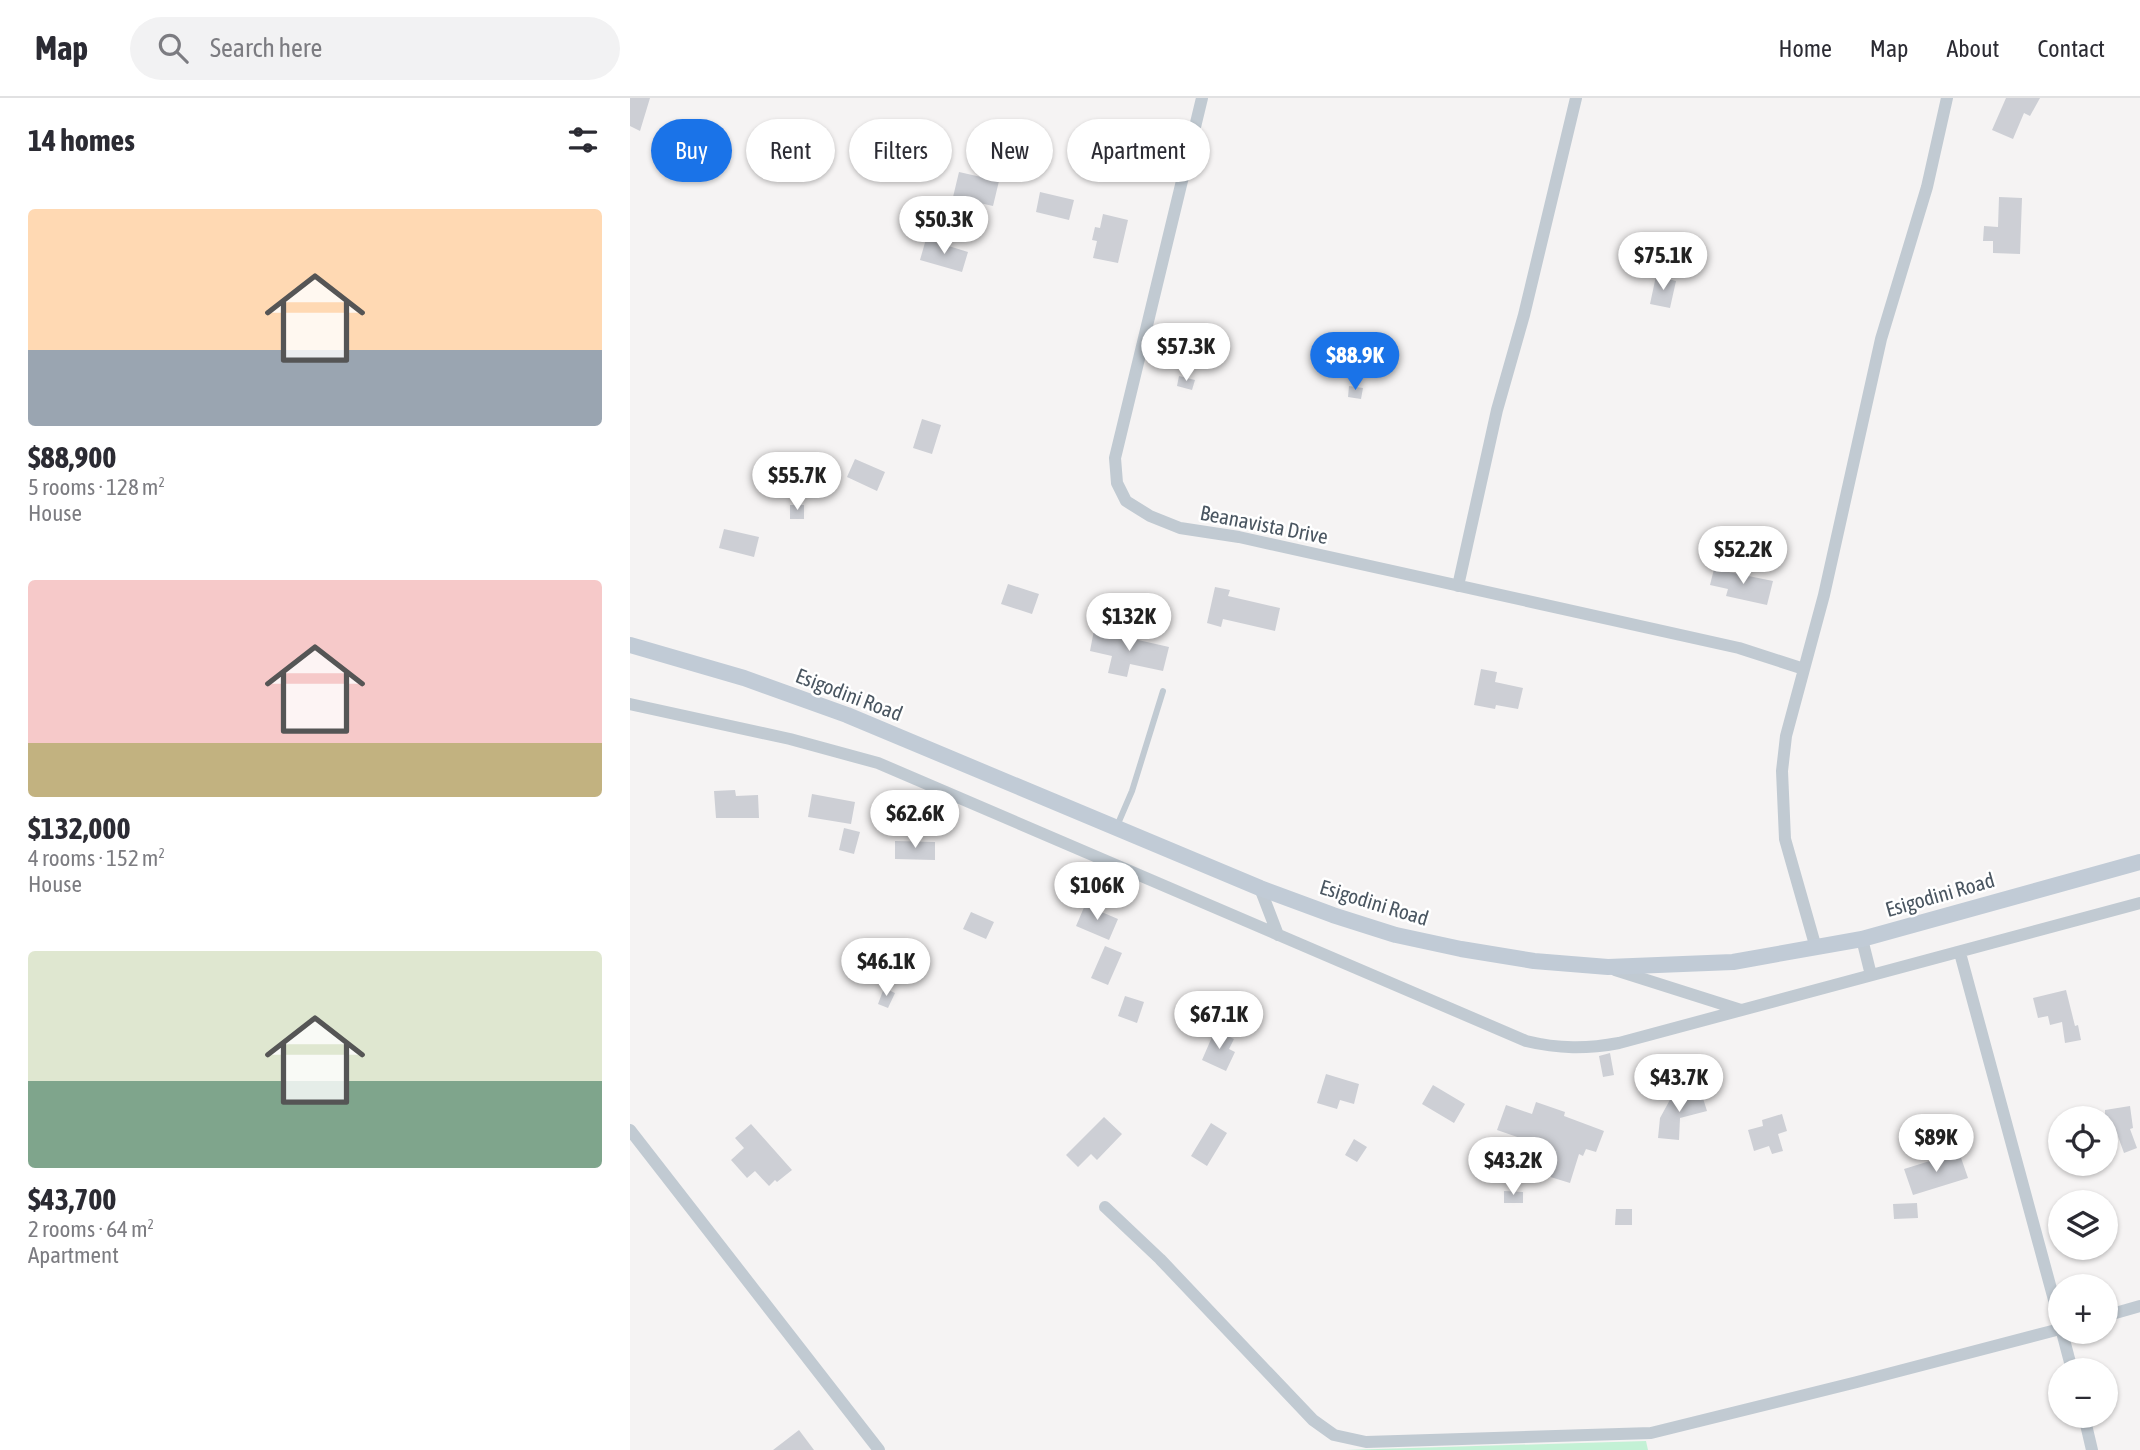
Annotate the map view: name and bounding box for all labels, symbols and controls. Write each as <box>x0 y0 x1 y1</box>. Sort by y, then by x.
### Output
search box <box>130 17 620 80</box>
text: Map <box>35 29 88 67</box>
icon: search <box>154 29 192 67</box>
text: Search here <box>210 33 322 63</box>
text: Home <box>1778 35 1832 62</box>
text: Map <box>1870 35 1908 62</box>
text: About <box>1946 35 1999 62</box>
text: Contact <box>2037 35 2105 62</box>
chip: Buy <box>651 119 732 182</box>
chip: Rent <box>746 119 835 182</box>
chip: Filters <box>849 119 952 182</box>
chip: New <box>966 119 1053 182</box>
chip: Apartment <box>1067 119 1210 182</box>
icon: filters <box>564 121 602 159</box>
text: 14 homes <box>28 123 135 157</box>
pin: $50.3K <box>887 197 1001 256</box>
text: $50.3K <box>915 206 973 232</box>
pin: $75.1K <box>1606 232 1720 292</box>
text: $75.1K <box>1634 242 1692 268</box>
icon: home <box>252 255 378 381</box>
pin: $57.3K <box>1129 324 1243 383</box>
pin: $88.9K <box>1298 332 1412 392</box>
text: $57.3K <box>1157 333 1215 359</box>
text: $88.9K <box>1326 342 1384 368</box>
text: $88,900 <box>28 440 116 474</box>
pin: $55.7K <box>740 452 854 512</box>
text: $55.7K <box>768 462 826 488</box>
text: 5 rooms · 128 m² <box>28 474 165 500</box>
text: House <box>28 500 82 526</box>
street label: Beanavista Drive <box>1198 500 1330 548</box>
pin: $52.2K <box>1686 526 1800 586</box>
text: $52.2K <box>1714 536 1772 562</box>
pin: $132K <box>1080 594 1178 653</box>
text: $132K <box>1102 603 1156 629</box>
icon: home <box>252 626 378 752</box>
street label: Esigodini Road <box>793 663 906 725</box>
pin: $62.6K <box>858 790 972 850</box>
text: $62.6K <box>886 800 944 826</box>
text: $132,000 <box>28 811 131 845</box>
text: 4 rooms · 152 m² <box>28 845 165 871</box>
pin: $106K <box>1048 862 1146 922</box>
street label: Esigodini Road <box>1882 867 1997 921</box>
text: House <box>28 871 82 897</box>
text: $106K <box>1070 872 1124 898</box>
street label: Esigodini Road <box>1317 874 1432 930</box>
pin: $46.1K <box>829 939 943 998</box>
text: $46.1K <box>857 948 915 974</box>
pin: $67.1K <box>1162 992 1276 1051</box>
icon: home <box>252 997 378 1123</box>
text: $67.1K <box>1190 1001 1248 1027</box>
pin: $43.7K <box>1622 1054 1736 1114</box>
text: $43.7K <box>1650 1064 1708 1090</box>
map controls <box>2048 1106 2118 1428</box>
button: locate <box>2048 1106 2118 1176</box>
pin: $89K <box>1895 1114 1977 1174</box>
text: $89K <box>1915 1124 1957 1150</box>
pin: $43.2K <box>1456 1138 1570 1197</box>
text: $43.2K <box>1484 1147 1542 1173</box>
text: $43,700 <box>28 1182 116 1216</box>
button: layers <box>2048 1190 2118 1260</box>
text: 2 rooms · 64 m² <box>28 1216 154 1242</box>
text: Apartment <box>28 1242 119 1268</box>
button: + <box>2048 1274 2118 1344</box>
button: − <box>2048 1358 2118 1428</box>

